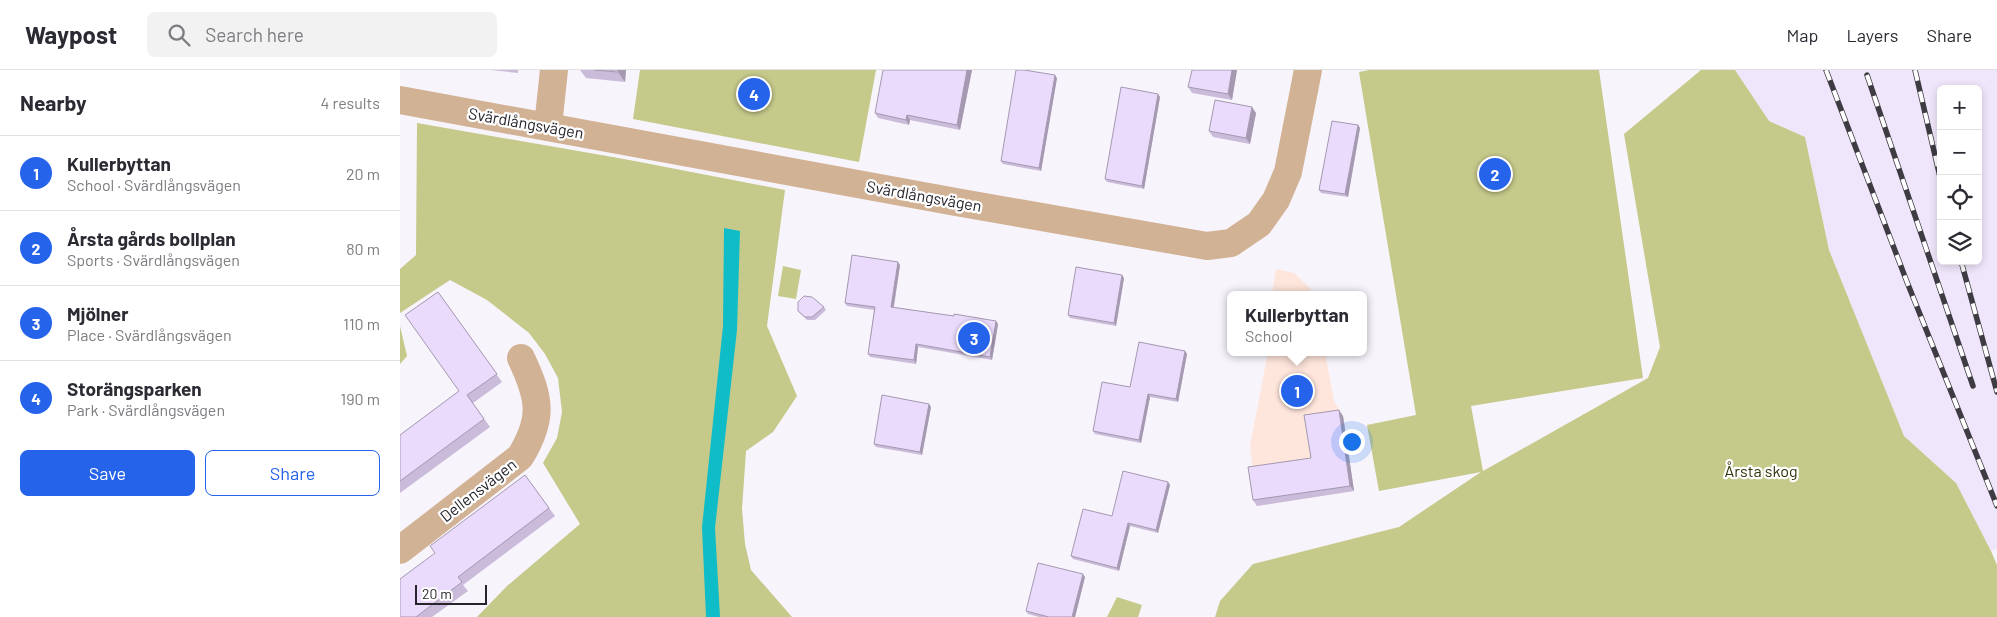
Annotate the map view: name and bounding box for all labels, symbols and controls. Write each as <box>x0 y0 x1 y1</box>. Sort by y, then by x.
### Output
search box <box>147 12 497 57</box>
text: Waypost <box>25 20 117 49</box>
icon: search <box>165 21 193 49</box>
text: Search here <box>205 23 304 46</box>
text: Map <box>1786 24 1818 46</box>
text: Layers <box>1846 24 1899 46</box>
text: Share <box>1927 24 1972 46</box>
pin: 4 <box>738 75 770 113</box>
map controls <box>1937 85 1982 265</box>
button: + <box>1937 85 1982 130</box>
text: Nearby <box>20 90 86 115</box>
text: 4 results <box>320 93 380 112</box>
street label: Svärdlångsvägen <box>467 103 585 142</box>
button: − <box>1937 130 1982 175</box>
text: Kullerbyttan <box>67 152 171 175</box>
pin: 2 <box>1479 155 1511 193</box>
text: 1 <box>33 164 39 183</box>
text: 20 m <box>346 164 380 183</box>
text: School · Svärdlångsvägen <box>67 175 241 194</box>
button: locate <box>1937 175 1982 220</box>
street label: Svärdlångsvägen <box>865 176 983 215</box>
button: layers <box>1937 220 1982 265</box>
text: Årsta gårds bollplan <box>67 227 236 250</box>
text: 2 <box>32 239 40 258</box>
text: 80 m <box>346 239 380 258</box>
text: Sports · Svärdlångsvägen <box>67 250 240 269</box>
popup <box>1227 291 1367 356</box>
text: Mjölner <box>67 302 128 325</box>
text: Kullerbyttan <box>1245 303 1349 326</box>
text: 3 <box>32 314 40 333</box>
text: 110 m <box>343 314 380 333</box>
pin: 3 <box>958 319 990 357</box>
text: Place · Svärdlångsvägen <box>67 325 232 344</box>
text: School <box>1245 326 1292 345</box>
pin: 1 <box>1281 372 1313 410</box>
text: Storängsparken <box>67 377 202 400</box>
text: 4 <box>31 389 41 408</box>
text: 190 m <box>341 389 380 408</box>
text: Park · Svärdlångsvägen <box>67 400 225 419</box>
your location <box>1339 429 1365 455</box>
button: Save <box>20 450 195 496</box>
button: Share <box>205 450 380 496</box>
street label: Dellensvägen <box>436 454 520 525</box>
park label: Årsta skog <box>1724 461 1798 480</box>
scale bar <box>415 582 488 605</box>
text: 20 m <box>422 585 452 602</box>

